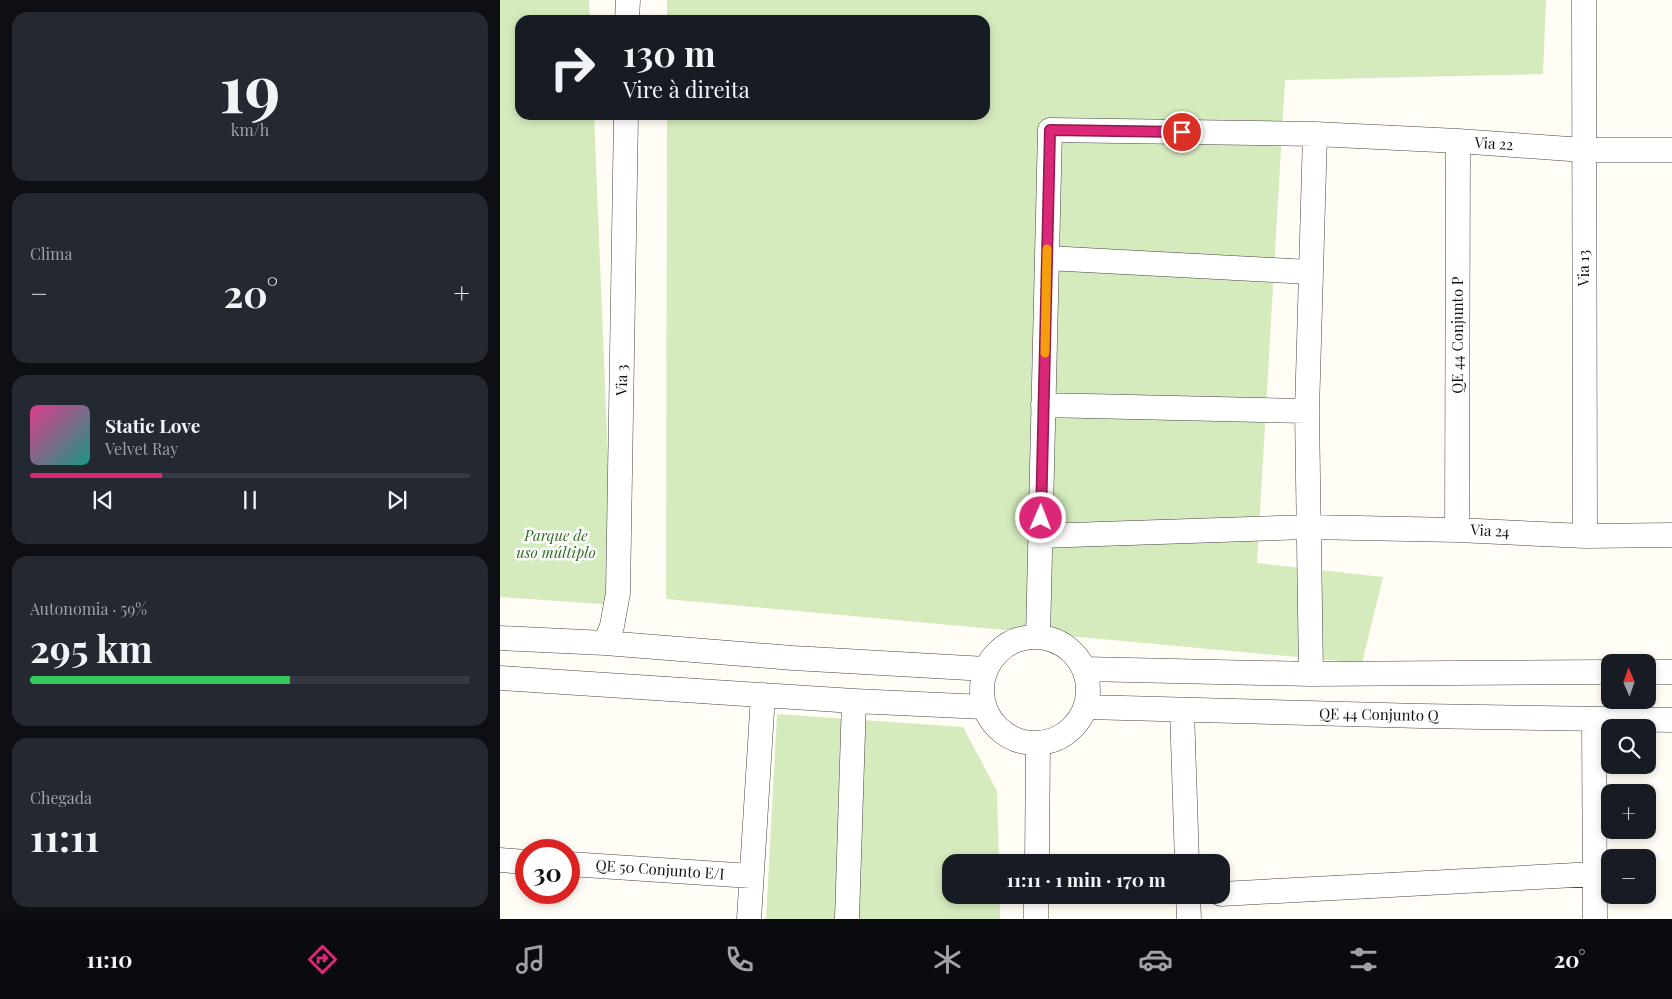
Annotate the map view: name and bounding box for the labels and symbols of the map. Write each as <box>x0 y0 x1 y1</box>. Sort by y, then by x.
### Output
pin <box>1161 111 1203 153</box>
street label: Via 22 <box>1473 132 1514 154</box>
street label: Via 13 <box>1573 250 1593 287</box>
street label: QE 44 Conjunto P <box>1447 276 1467 394</box>
street label: Via 3 <box>611 364 631 397</box>
position arrow <box>1014 491 1066 543</box>
street label: Via 24 <box>1469 519 1510 541</box>
park label: Parque de uso múltiplo <box>516 525 596 562</box>
north arrow <box>1601 654 1656 709</box>
street label: QE 44 Conjunto Q <box>1319 703 1440 725</box>
speed limit sign: 30 <box>515 839 580 904</box>
street label: QE 50 Conjunto E/I <box>595 855 725 883</box>

